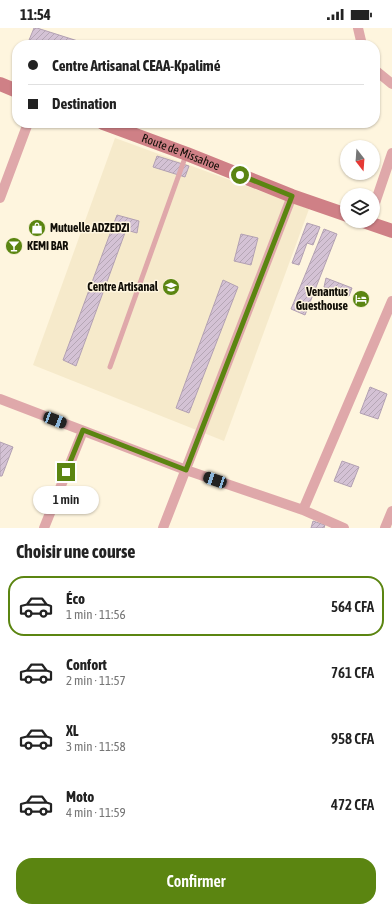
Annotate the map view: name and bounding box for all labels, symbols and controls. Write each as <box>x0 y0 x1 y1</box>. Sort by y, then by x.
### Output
text: 11:54 <box>20 6 51 23</box>
text: Centre Artisanal CEAA-Kpalimé <box>52 57 220 74</box>
text: Destination <box>52 95 117 112</box>
street label: Route de Missahoe <box>140 131 222 173</box>
north arrow <box>340 140 380 180</box>
map controls <box>340 140 380 228</box>
route start <box>231 166 249 184</box>
button: layers <box>340 188 380 228</box>
shop icon: Mutuelle ADZEDZI <box>27 218 47 238</box>
place label: Mutuelle ADZEDZI <box>50 221 130 235</box>
bar icon: KEMI BAR <box>4 236 24 256</box>
place label: KEMI BAR <box>27 239 68 253</box>
school or university icon: Centre Artisanal <box>161 277 181 297</box>
place label: Centre Artisanal <box>87 280 159 294</box>
place label: Venantus Guesthouse <box>296 285 349 313</box>
hotel icon: Venantus Guesthouse <box>351 289 371 309</box>
car <box>42 410 68 430</box>
route end <box>57 463 75 481</box>
car <box>202 470 228 490</box>
callout: 1 min <box>33 486 99 514</box>
text: 1 min <box>53 492 79 507</box>
text: Choisir une course <box>16 541 135 562</box>
icon: car <box>18 588 54 624</box>
text: Éco <box>66 590 85 607</box>
text: 564 CFA <box>331 598 374 615</box>
text: 1 min · 11:56 <box>66 607 126 622</box>
icon: car <box>18 654 54 690</box>
text: Confort <box>66 656 107 673</box>
text: 761 CFA <box>331 664 374 681</box>
text: 2 min · 11:57 <box>66 673 126 688</box>
icon: car <box>18 720 54 756</box>
text: XL <box>66 722 79 739</box>
text: 958 CFA <box>331 730 374 747</box>
text: 3 min · 11:58 <box>66 739 126 754</box>
icon: car <box>18 786 54 822</box>
text: Moto <box>66 788 94 805</box>
text: 472 CFA <box>331 796 374 813</box>
text: 4 min · 11:59 <box>66 805 126 820</box>
button: Confirmer <box>16 858 376 904</box>

